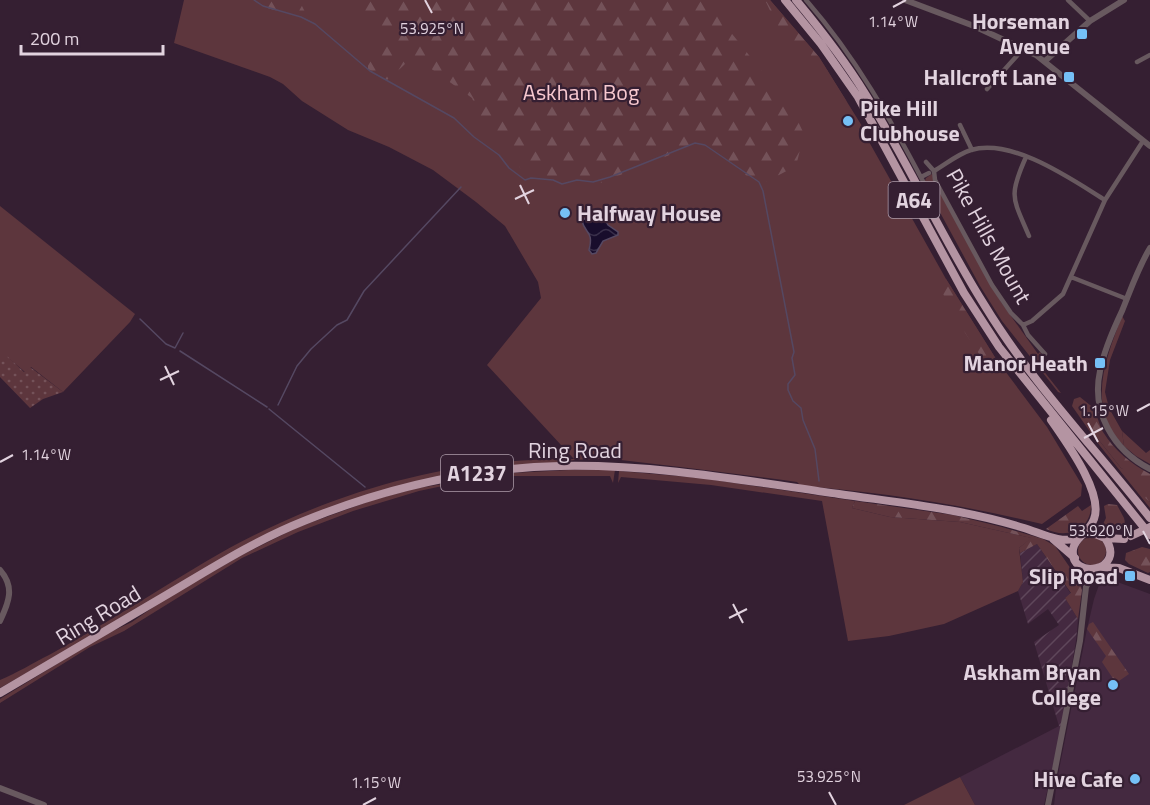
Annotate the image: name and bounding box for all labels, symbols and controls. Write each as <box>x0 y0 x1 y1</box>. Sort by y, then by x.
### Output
place label: Horseman Avenue <box>972 4 1070 63</box>
text: 1.14°W <box>868 10 918 33</box>
text: 53.925°N <box>400 17 464 40</box>
scale bar <box>21 18 164 56</box>
text: 200 m <box>30 25 79 52</box>
marker: Horseman Avenue <box>1075 27 1089 41</box>
place label: Hallcroft Lane <box>924 60 1057 94</box>
marker: Hallcroft Lane <box>1062 70 1076 84</box>
park label: Askham Bog <box>523 75 639 109</box>
place label: Pike Hill Clubhouse <box>860 91 960 150</box>
marker: Pike Hill Clubhouse <box>841 114 855 128</box>
street label: Pike Hills Mount <box>938 162 1040 310</box>
road number: A64 <box>888 182 940 218</box>
place label: Halfway House <box>577 196 721 230</box>
marker: Halfway House <box>558 206 572 220</box>
place label: Manor Heath <box>964 346 1088 380</box>
marker: Manor Heath <box>1093 356 1107 370</box>
text: 1.15°W <box>1079 399 1129 422</box>
street label: Ring Road <box>528 433 622 467</box>
text: 1.14°W <box>21 443 71 466</box>
road number: A1237 <box>441 455 513 491</box>
text: 53.920°N <box>1069 519 1133 542</box>
place label: Slip Road <box>1029 559 1118 593</box>
marker: Slip Road <box>1123 569 1137 583</box>
street label: Ring Road <box>49 576 147 654</box>
place label: Askham Bryan College <box>964 655 1101 714</box>
marker: Askham Bryan College <box>1106 678 1120 692</box>
place label: Hive Cafe <box>1033 762 1123 796</box>
text: 53.925°N <box>797 765 861 788</box>
text: 1.15°W <box>351 771 401 794</box>
marker: Hive Cafe <box>1128 772 1142 786</box>

